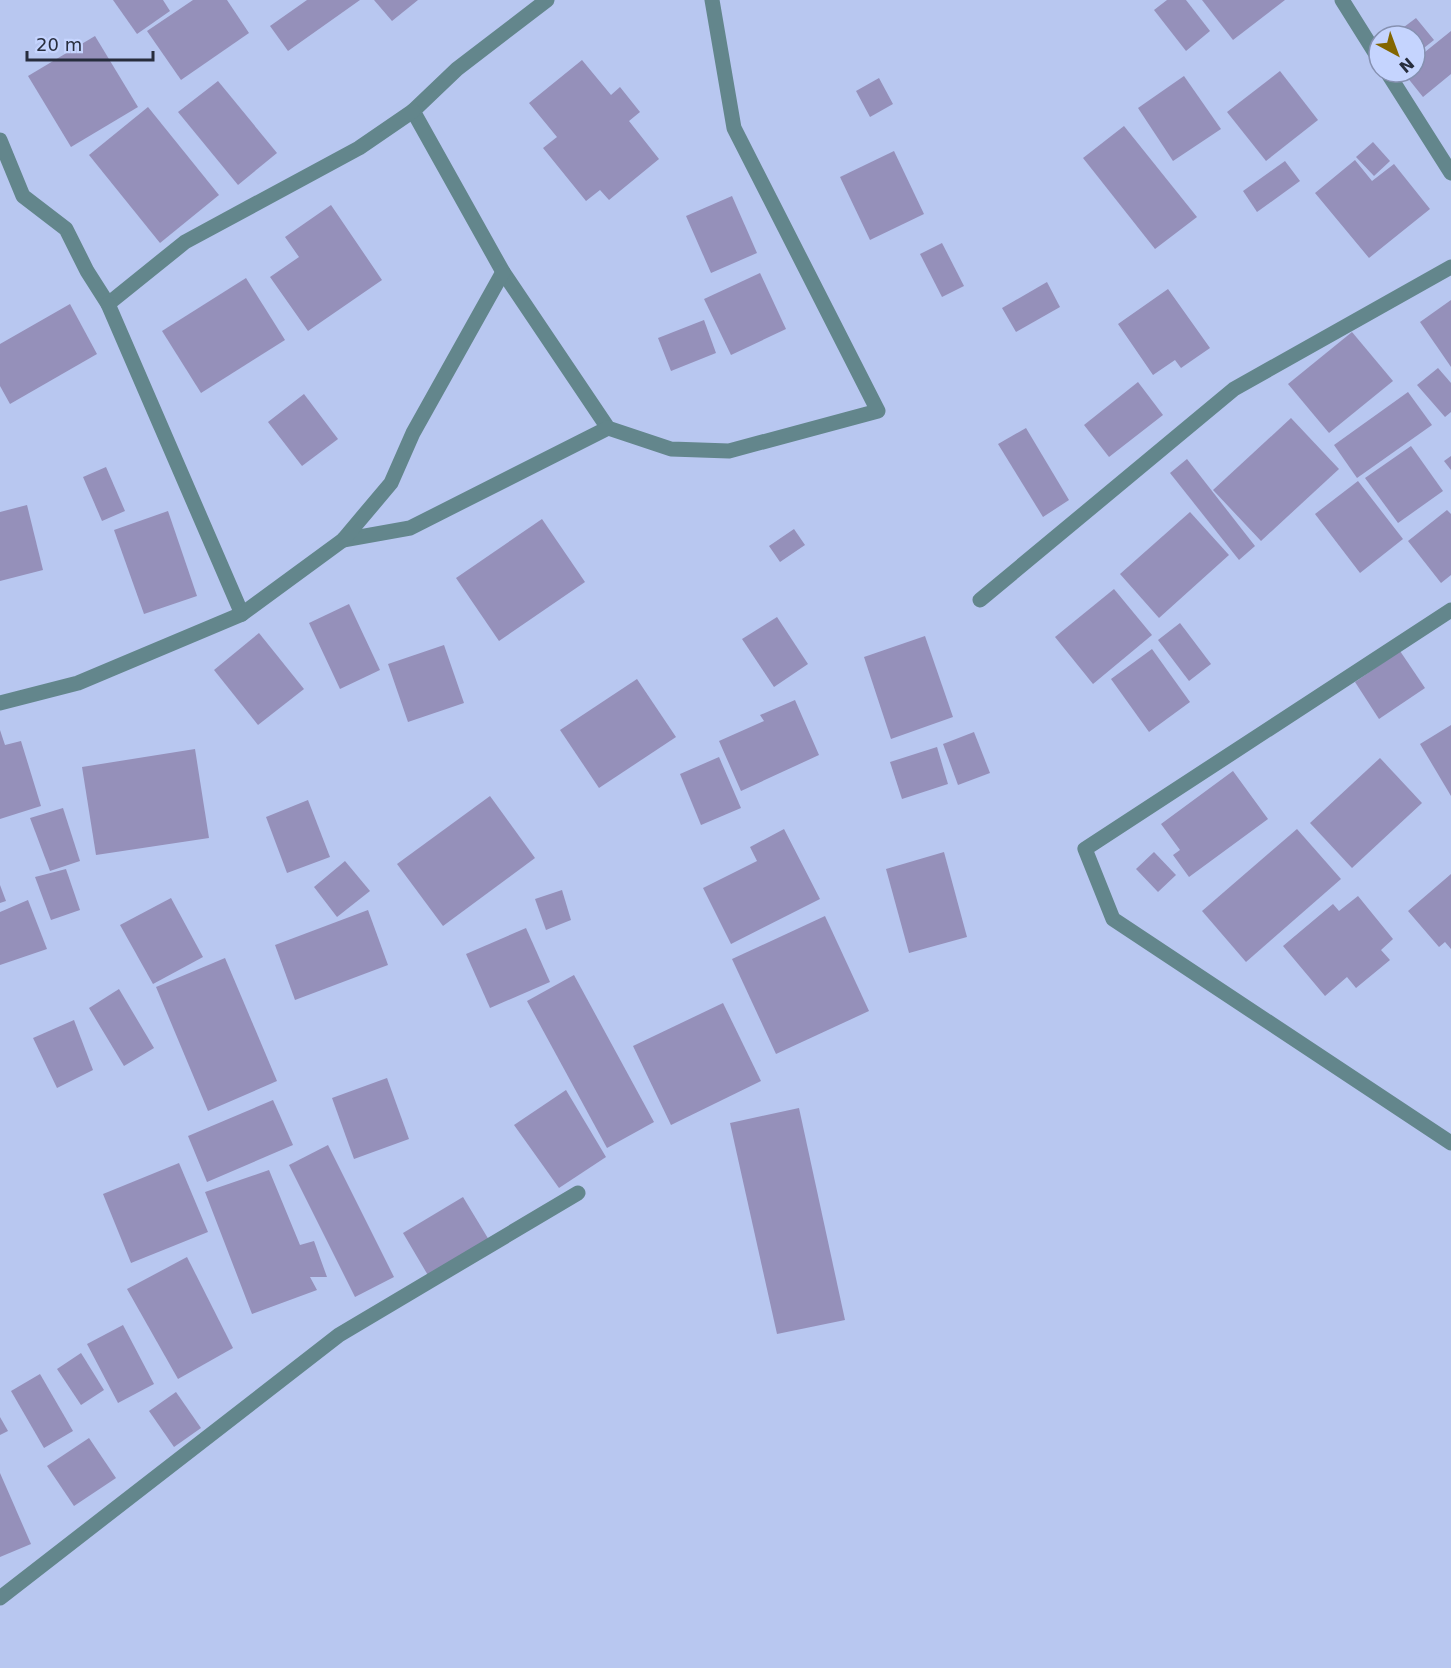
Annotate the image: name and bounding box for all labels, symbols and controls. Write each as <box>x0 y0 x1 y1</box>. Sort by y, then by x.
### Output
scale bar <box>27 24 153 62</box>
north arrow <box>1367 24 1427 84</box>
text: 20 m <box>36 34 82 55</box>
text: N <box>1395 53 1418 77</box>

